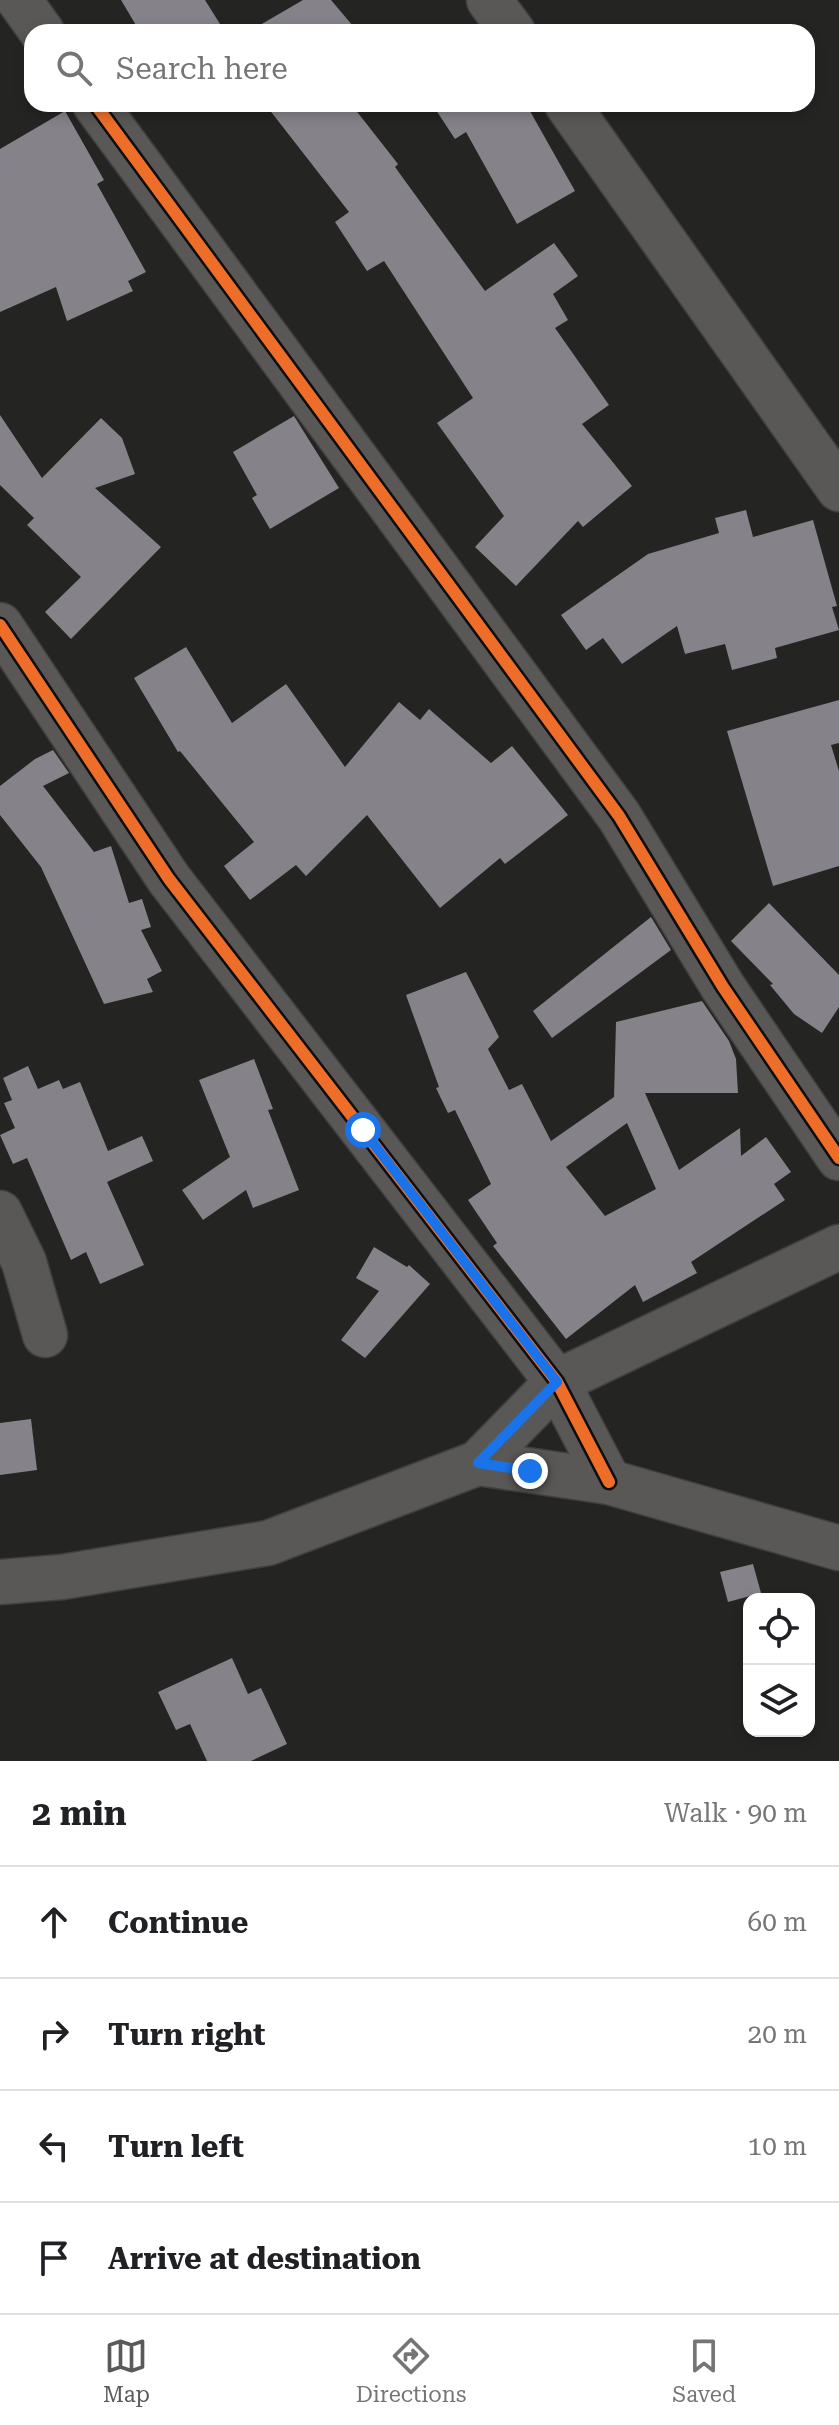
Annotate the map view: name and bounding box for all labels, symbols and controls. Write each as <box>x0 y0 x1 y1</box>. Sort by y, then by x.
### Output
search box <box>24 24 815 112</box>
icon: search <box>52 46 96 90</box>
text: Search here <box>116 51 288 86</box>
route start <box>345 1112 381 1148</box>
route end <box>512 1453 548 1489</box>
map controls <box>743 1593 815 1737</box>
button: locate <box>743 1593 815 1665</box>
button: layers <box>743 1665 815 1737</box>
text: 2 min <box>32 1793 127 1833</box>
text: Walk · 90 m <box>664 1798 807 1828</box>
icon: ahead <box>32 1900 76 1944</box>
text: Continue <box>108 1905 248 1940</box>
text: 60 m <box>748 1907 807 1937</box>
icon: right <box>32 2012 76 2056</box>
text: Turn right <box>108 2017 265 2052</box>
text: 20 m <box>748 2019 807 2049</box>
icon: left <box>32 2124 76 2168</box>
text: Turn left <box>108 2129 244 2164</box>
text: 10 m <box>748 2131 807 2161</box>
icon: arrive <box>32 2236 76 2280</box>
text: Arrive at destination <box>108 2241 421 2276</box>
tab: Map <box>103 2334 150 2407</box>
tab: Directions <box>356 2334 467 2407</box>
tab: Saved <box>672 2334 736 2407</box>

